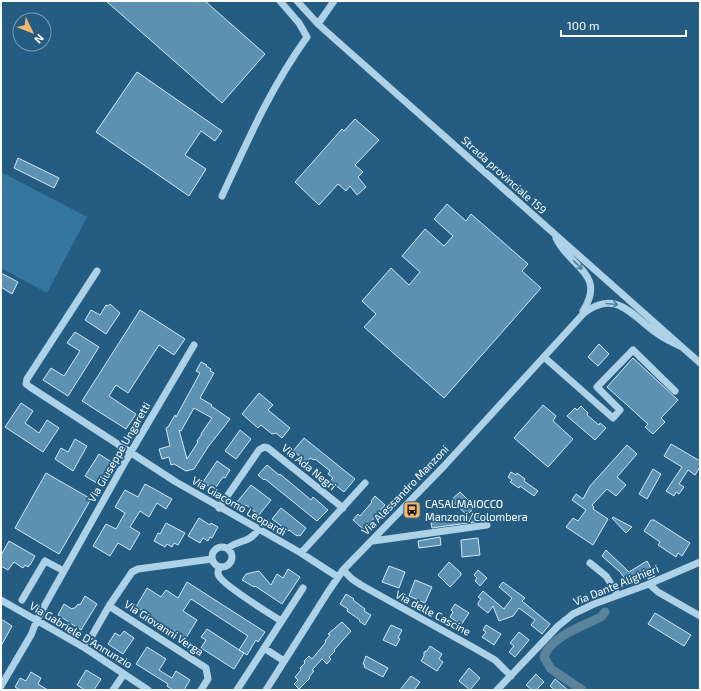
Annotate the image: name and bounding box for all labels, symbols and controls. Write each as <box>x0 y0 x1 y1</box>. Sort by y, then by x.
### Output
north arrow <box>12 12 52 52</box>
scale bar <box>561 12 686 38</box>
text: 100 m <box>567 18 599 32</box>
text: N <box>32 32 47 47</box>
street label: Strada provinciale 159 <box>459 133 549 216</box>
one-way arrow <box>573 260 583 269</box>
one-way arrow <box>605 301 618 308</box>
street label: Via Giuseppe Ungaretti <box>85 399 153 504</box>
street label: Via Ada Negri <box>279 441 339 493</box>
street label: Via Alessandro Manzoni <box>358 442 451 537</box>
street label: Via Giacomo Leopardi <box>190 473 289 538</box>
place label: CASALMAIOCCO Manzoni/Colombera <box>425 497 528 523</box>
bus stop icon: CASALMAIOCCO Manzoni/Colombera <box>402 500 422 520</box>
street label: Via Dante Alighieri <box>571 561 660 608</box>
street label: Via delle Cascine <box>393 587 473 638</box>
street label: Via Giovanni Verga <box>122 597 206 658</box>
street label: Via Gabriele D'Annunzio <box>27 599 135 671</box>

